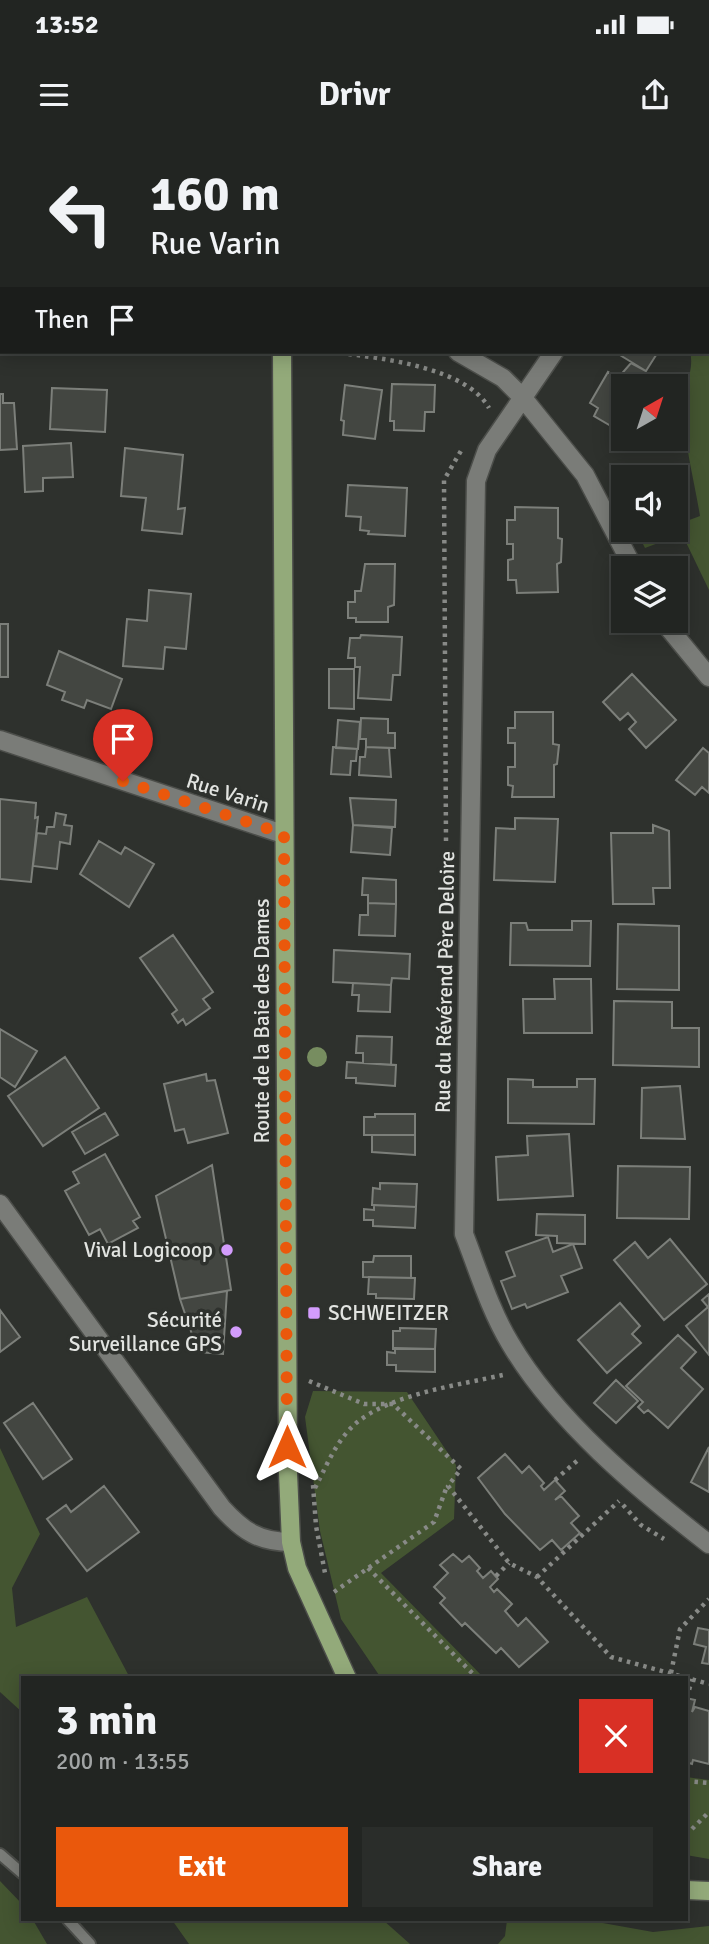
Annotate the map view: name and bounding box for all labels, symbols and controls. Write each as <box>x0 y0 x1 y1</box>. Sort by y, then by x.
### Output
text: 13:52 <box>35 9 99 41</box>
text: Drivr <box>318 75 391 114</box>
icon: menu <box>35 76 73 114</box>
icon: share <box>636 76 674 114</box>
text: 160 m <box>150 164 280 224</box>
icon: left <box>35 168 126 259</box>
text: Rue Varin <box>150 224 281 263</box>
icon: arrive <box>103 301 141 339</box>
text: Then <box>35 304 89 336</box>
north arrow <box>611 374 688 452</box>
map controls <box>611 374 688 633</box>
button: sound <box>611 465 688 542</box>
button: layers <box>611 556 688 633</box>
pin <box>93 709 153 781</box>
icon: arrive <box>104 720 142 758</box>
street label: Rue Varin <box>183 767 273 819</box>
street label: Rue du Révérend Père Deloire <box>430 851 460 1113</box>
street label: Route de la Baie des Dames <box>249 899 275 1143</box>
place label: Vival Logicoop <box>84 1237 213 1263</box>
marker: Vival Logicoop <box>219 1242 235 1258</box>
place label: SCHWEITZER <box>328 1300 449 1326</box>
marker: SCHWEITZER <box>306 1305 322 1321</box>
place label: Sécurité Surveillance GPS <box>69 1307 222 1357</box>
marker: Sécurité Surveillance GPS <box>228 1324 244 1340</box>
position arrow <box>250 1410 324 1484</box>
text: 3 min <box>56 1695 157 1746</box>
button: close <box>579 1699 653 1773</box>
text: 200 m · 13:55 <box>56 1747 190 1776</box>
button: Exit <box>56 1827 348 1907</box>
button: Share <box>362 1827 653 1907</box>

